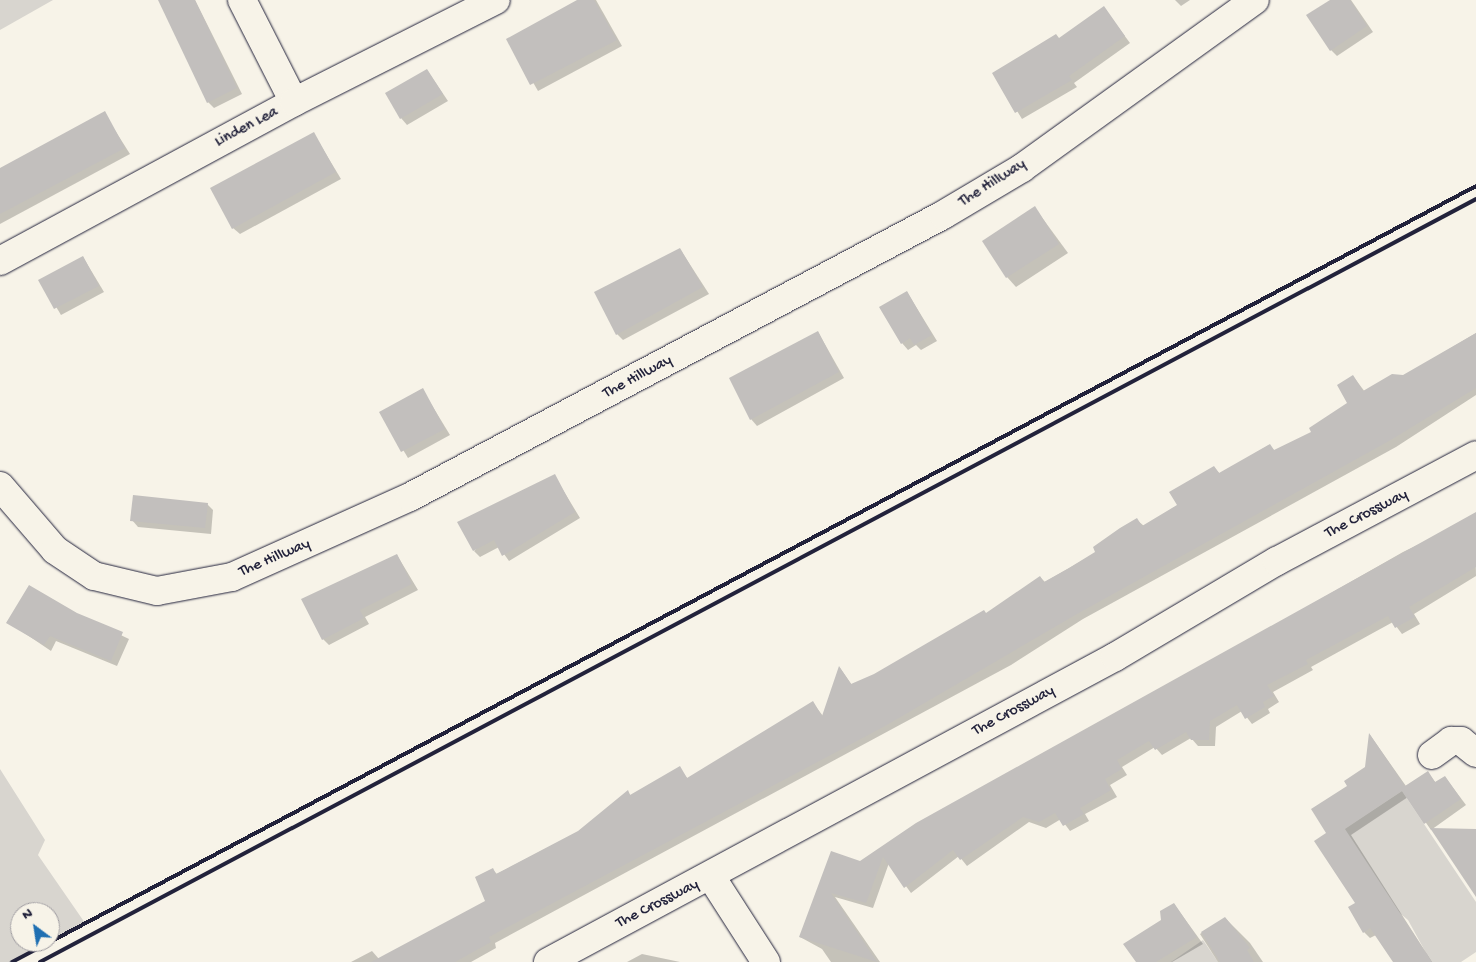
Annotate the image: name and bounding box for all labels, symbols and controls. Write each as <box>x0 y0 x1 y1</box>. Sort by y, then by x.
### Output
street label: Linden Lea <box>212 103 282 153</box>
street label: The Hillway <box>956 156 1030 212</box>
street label: The Hillway <box>600 352 676 404</box>
street label: The Crossway <box>1322 486 1412 544</box>
street label: The Hillway <box>236 535 314 583</box>
street label: The Crossway <box>970 682 1058 742</box>
street label: The Crossway <box>613 876 703 934</box>
north arrow <box>10 902 60 952</box>
text: N <box>19 905 36 924</box>

